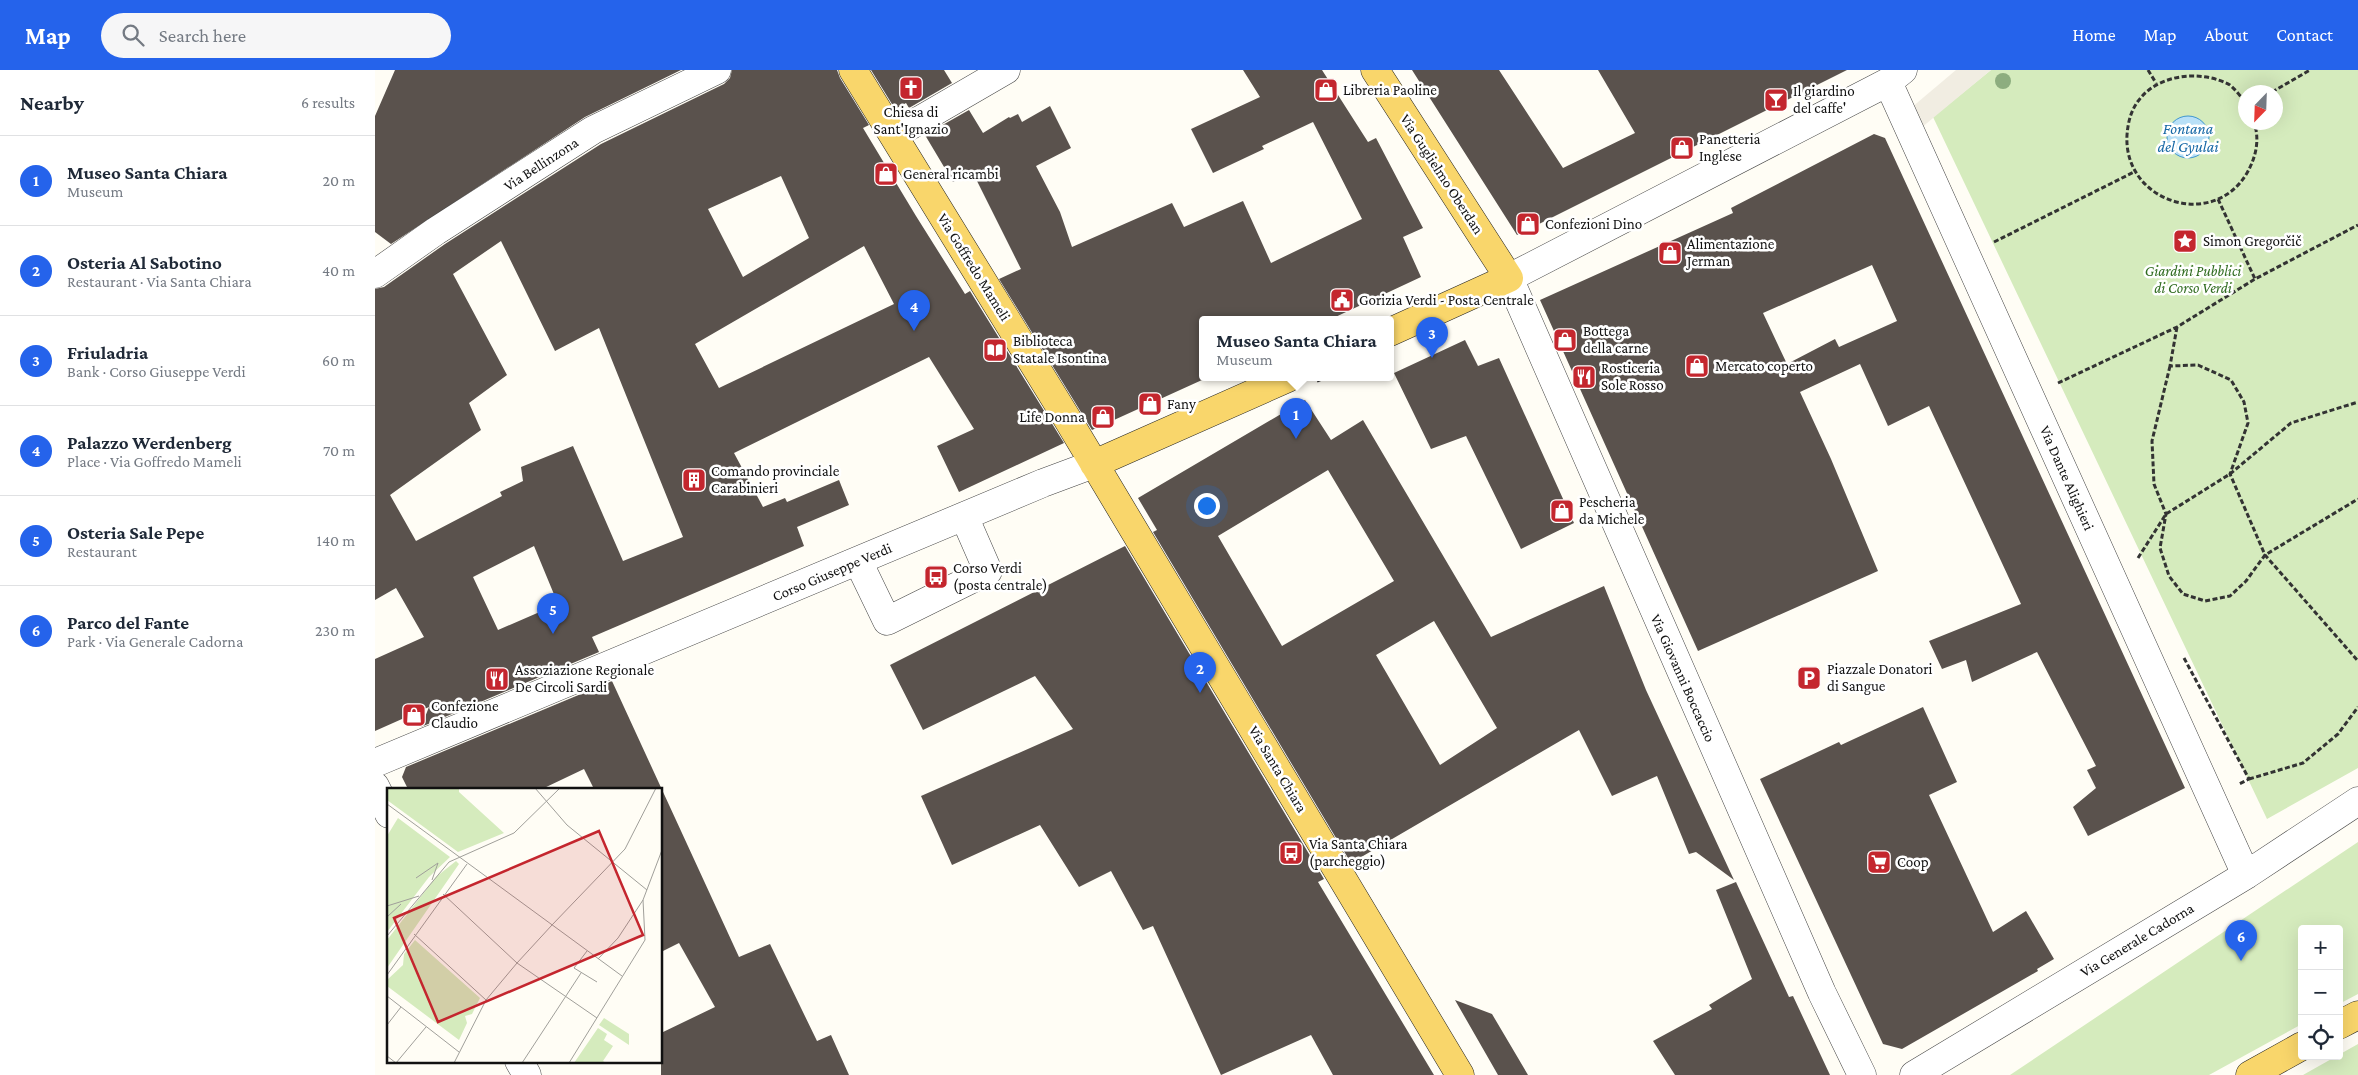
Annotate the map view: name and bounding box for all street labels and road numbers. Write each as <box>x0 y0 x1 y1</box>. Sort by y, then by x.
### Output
street label: Via Guglielmo Oberdan <box>1396 111 1487 237</box>
street label: Via Bellinzona <box>501 134 581 194</box>
street label: Via Goffredo Mameli <box>934 210 1014 324</box>
street label: Via Dante Alighieri <box>2036 423 2097 533</box>
street label: Corso Giuseppe Verdi <box>770 540 894 605</box>
street label: Via Giovanni Boccaccio <box>1648 612 1718 744</box>
street label: Via Santa Chiara <box>1246 723 1310 815</box>
street label: Via Generale Cadorna <box>2077 900 2197 980</box>

